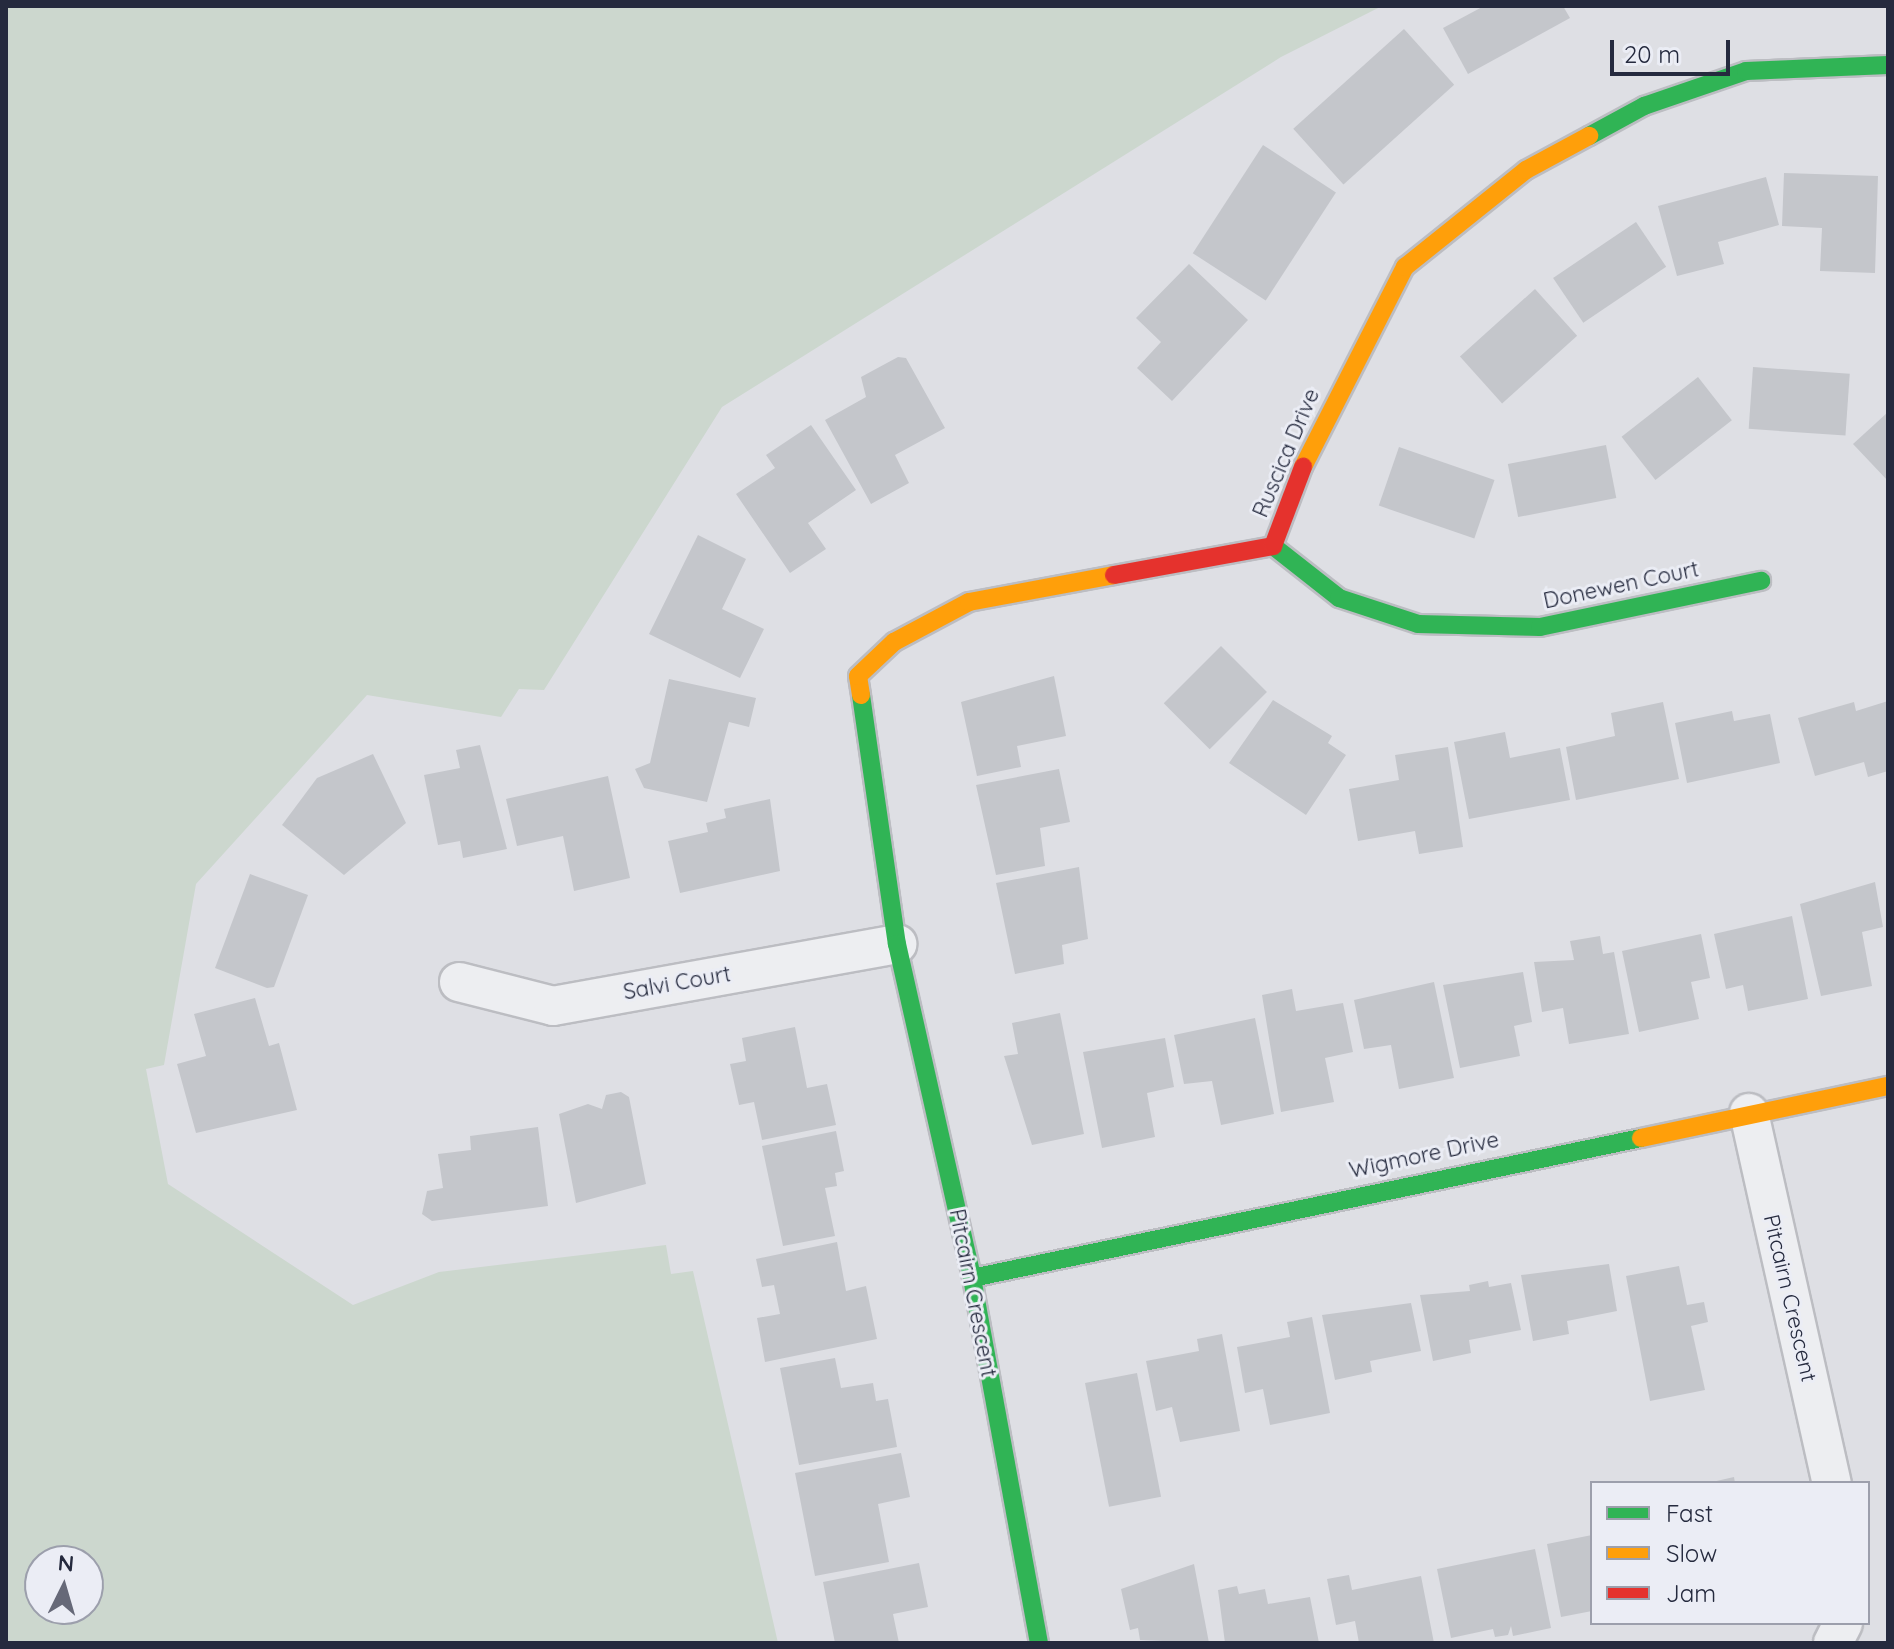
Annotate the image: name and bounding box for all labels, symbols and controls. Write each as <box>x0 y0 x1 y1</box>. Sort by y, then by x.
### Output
scale bar <box>1614 24 1734 74</box>
text: 20 m <box>1624 39 1680 69</box>
street label: Ruscica Drive <box>1247 385 1325 521</box>
street label: Donewen Court <box>1541 556 1701 614</box>
street label: Salvi Court <box>621 961 733 1005</box>
street label: Wigmore Drive <box>1347 1126 1501 1184</box>
street label: Pitcairn Crescent <box>944 1207 1002 1379</box>
street label: Pitcairn Crescent <box>1758 1212 1822 1384</box>
legend <box>1590 1481 1870 1625</box>
text: Fast <box>1666 1498 1713 1528</box>
text: Slow <box>1666 1538 1717 1568</box>
north arrow <box>24 1545 104 1625</box>
text: N <box>57 1548 75 1578</box>
text: Jam <box>1666 1578 1716 1608</box>

